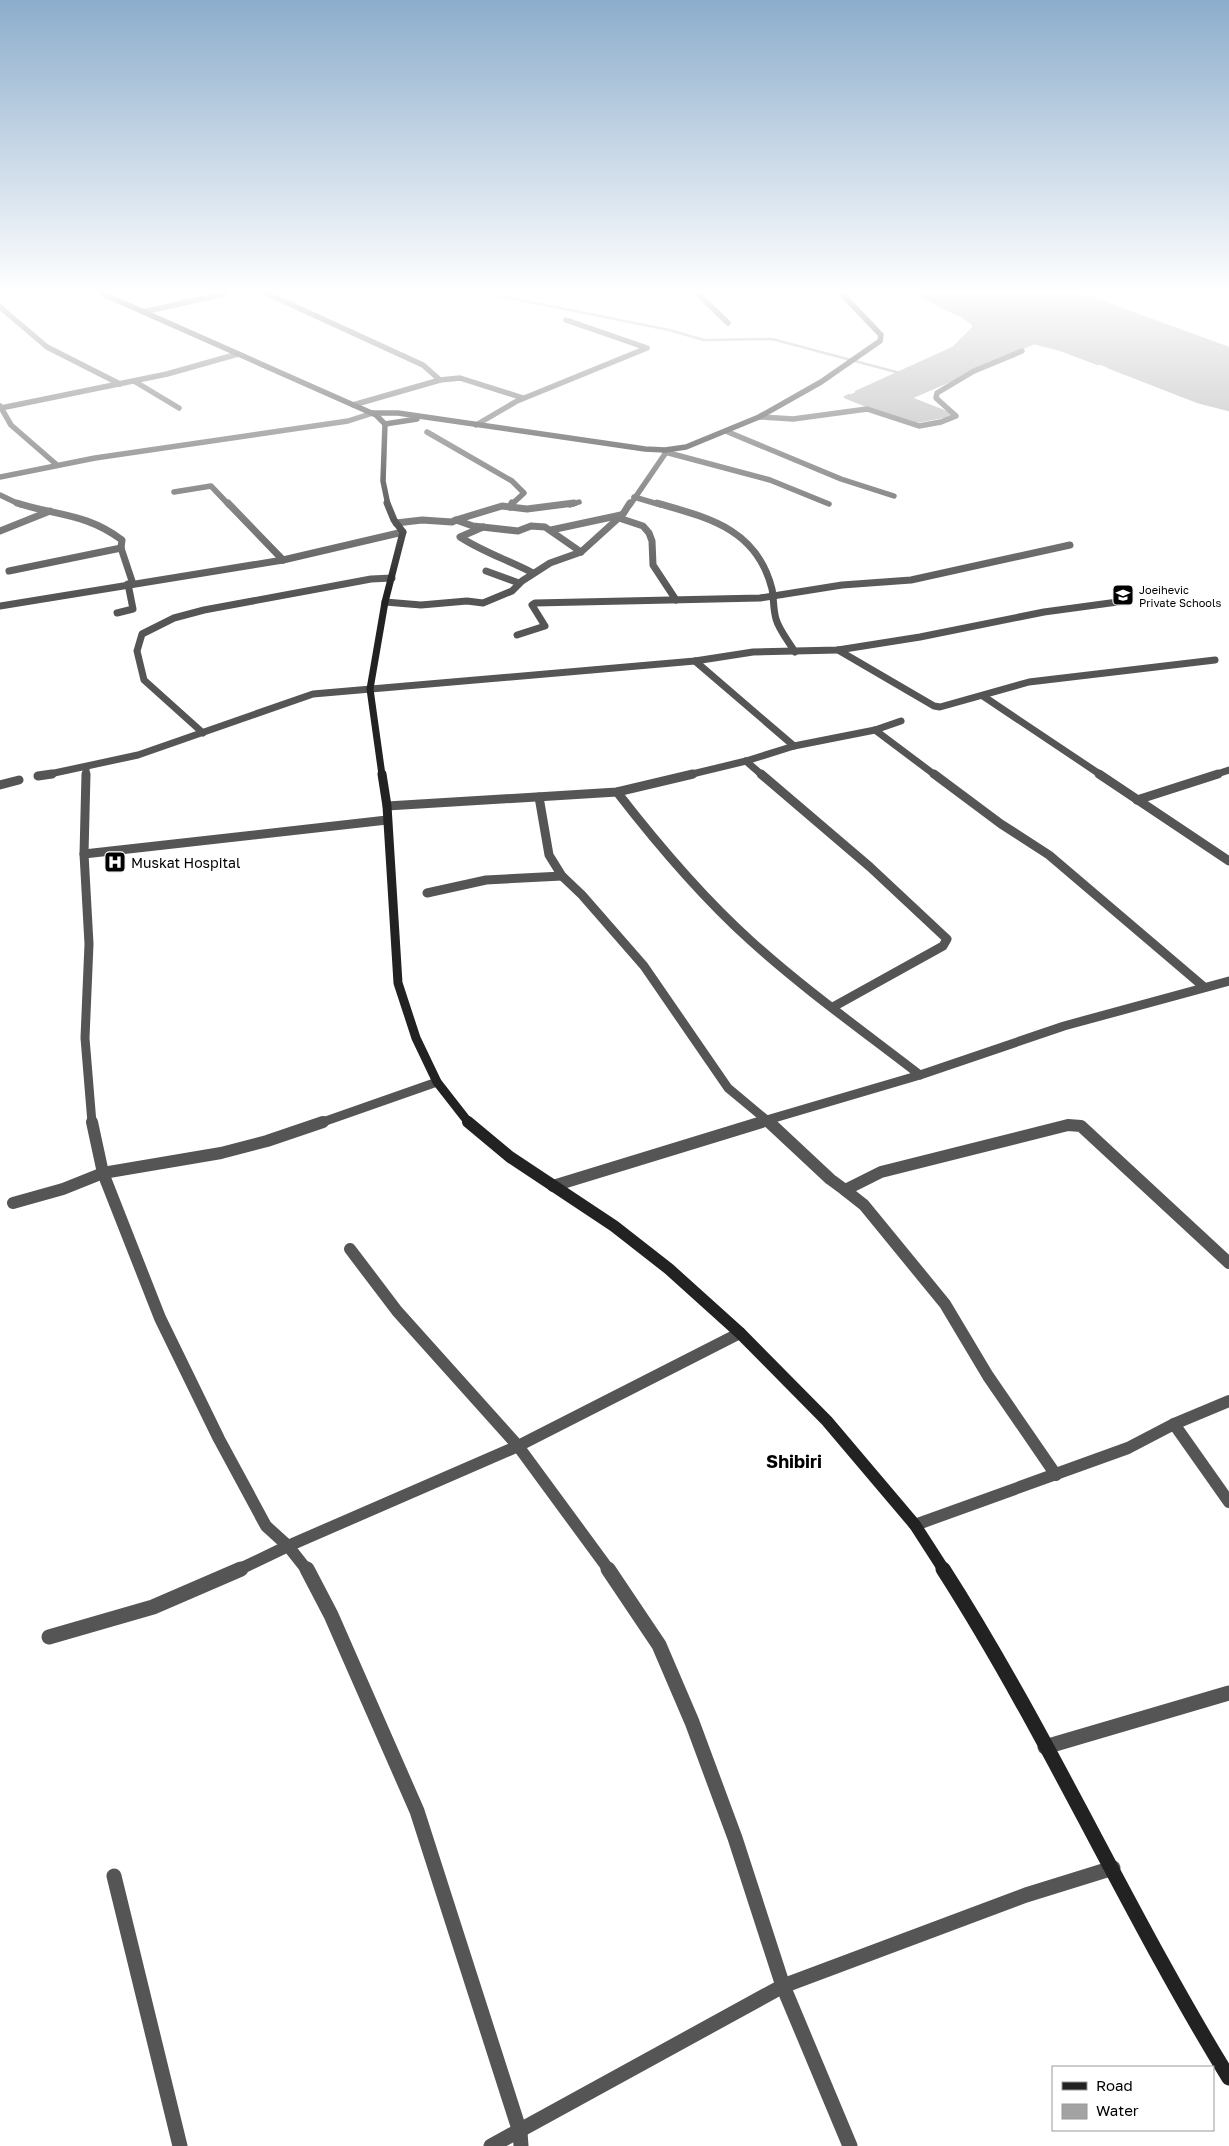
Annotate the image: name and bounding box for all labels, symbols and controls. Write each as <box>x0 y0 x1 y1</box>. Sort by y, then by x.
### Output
school or university icon: Joeihevic Private Schools <box>1111 583 1135 607</box>
place label: Joeihevic Private Schools <box>1139 583 1221 609</box>
hospital icon: Muskat Hospital <box>103 850 127 874</box>
place label: Muskat Hospital <box>131 854 240 871</box>
district label: Shibiri <box>766 1450 822 1472</box>
legend <box>1052 2066 1214 2131</box>
text: Road <box>1096 2076 1133 2094</box>
text: Water <box>1096 2101 1139 2119</box>

